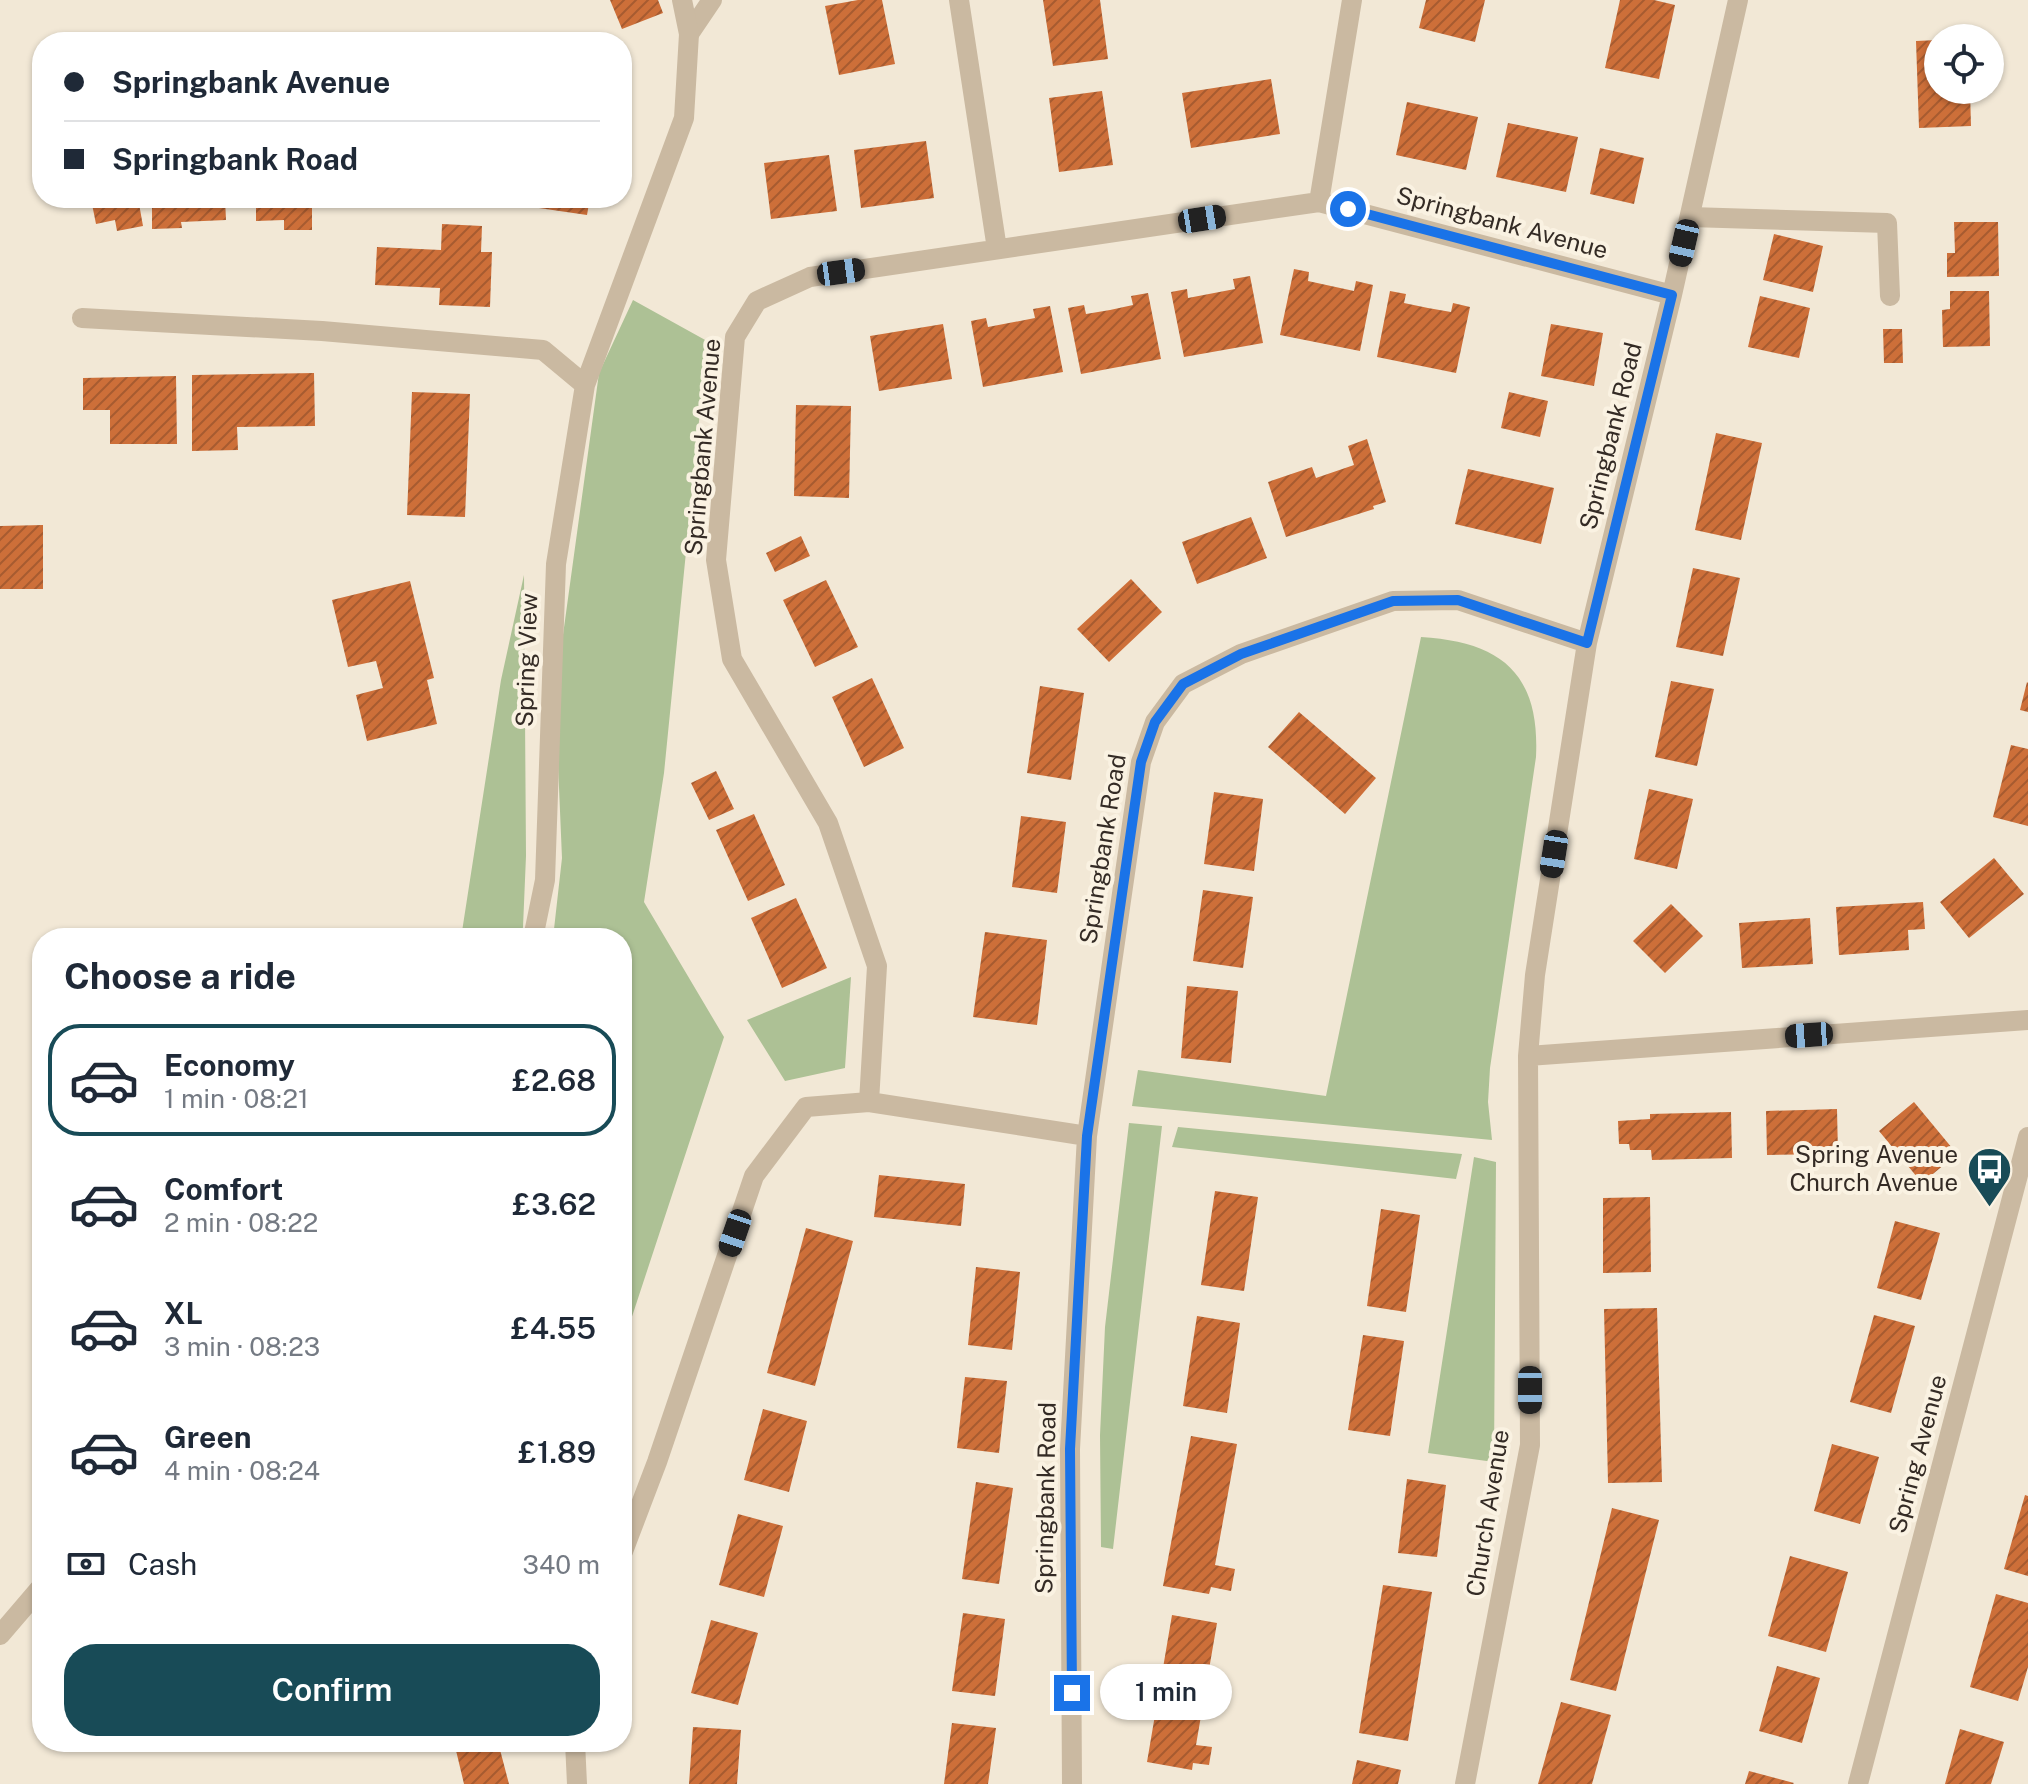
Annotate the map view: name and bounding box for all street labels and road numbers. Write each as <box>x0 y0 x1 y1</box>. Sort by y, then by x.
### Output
street label: Springbank Avenue <box>1394 180 1611 264</box>
street label: Springbank Avenue <box>679 337 725 557</box>
street label: Springbank Road <box>1573 339 1647 532</box>
street label: Spring View <box>510 592 542 727</box>
street label: Springbank Road <box>1073 752 1131 946</box>
street label: Spring Avenue <box>1882 1371 1952 1536</box>
street label: Springbank Road <box>1029 1402 1061 1594</box>
street label: Church Avenue <box>1460 1427 1514 1598</box>

